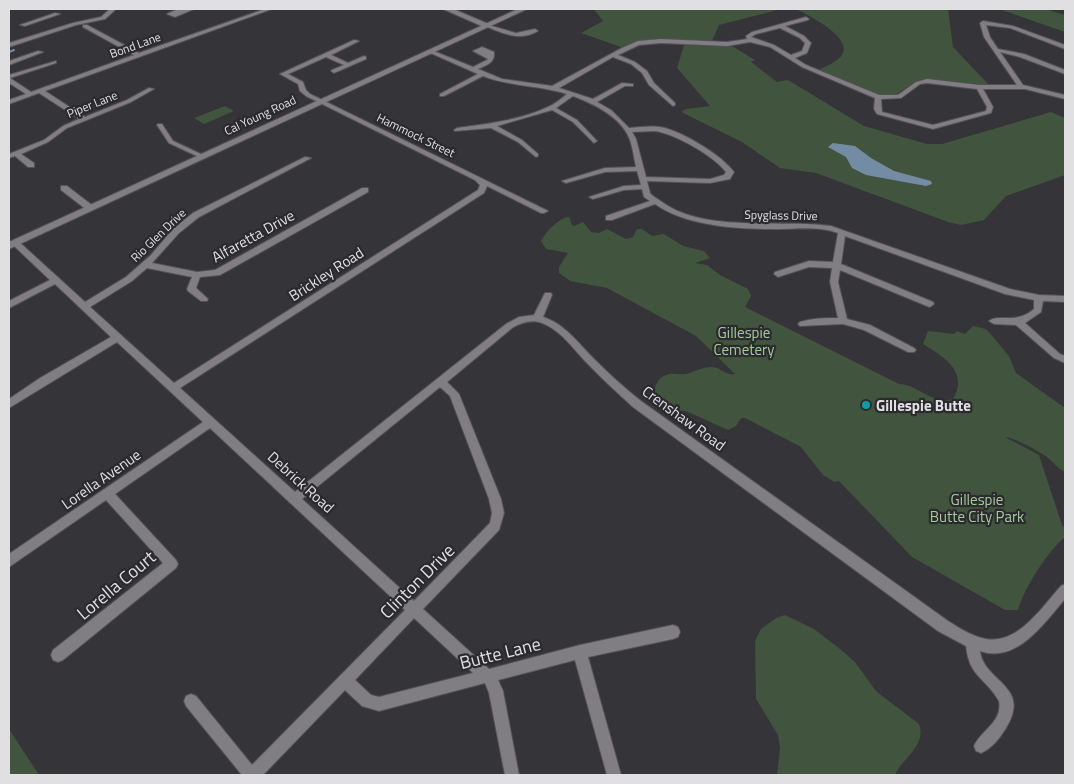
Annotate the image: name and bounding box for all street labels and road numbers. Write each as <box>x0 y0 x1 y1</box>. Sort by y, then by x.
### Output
street label: Bond Lane <box>107 27 163 63</box>
street label: Piper Lane <box>64 85 120 123</box>
street label: Cal Young Road <box>221 90 299 140</box>
street label: Hammock Street <box>374 108 459 163</box>
street label: Rio Glen Drive <box>126 204 190 266</box>
street label: Alfaretta Drive <box>207 204 299 268</box>
street label: Spyglass Drive <box>744 205 818 225</box>
street label: Brickley Road <box>284 241 368 307</box>
street label: Crenshaw Road <box>637 380 731 456</box>
street label: Lorella Avenue <box>57 443 145 515</box>
street label: Debrick Road <box>262 446 340 518</box>
street label: Clinton Drive <box>373 537 461 625</box>
street label: Lorella Court <box>71 543 162 626</box>
street label: Butte Lane <box>457 630 543 676</box>

